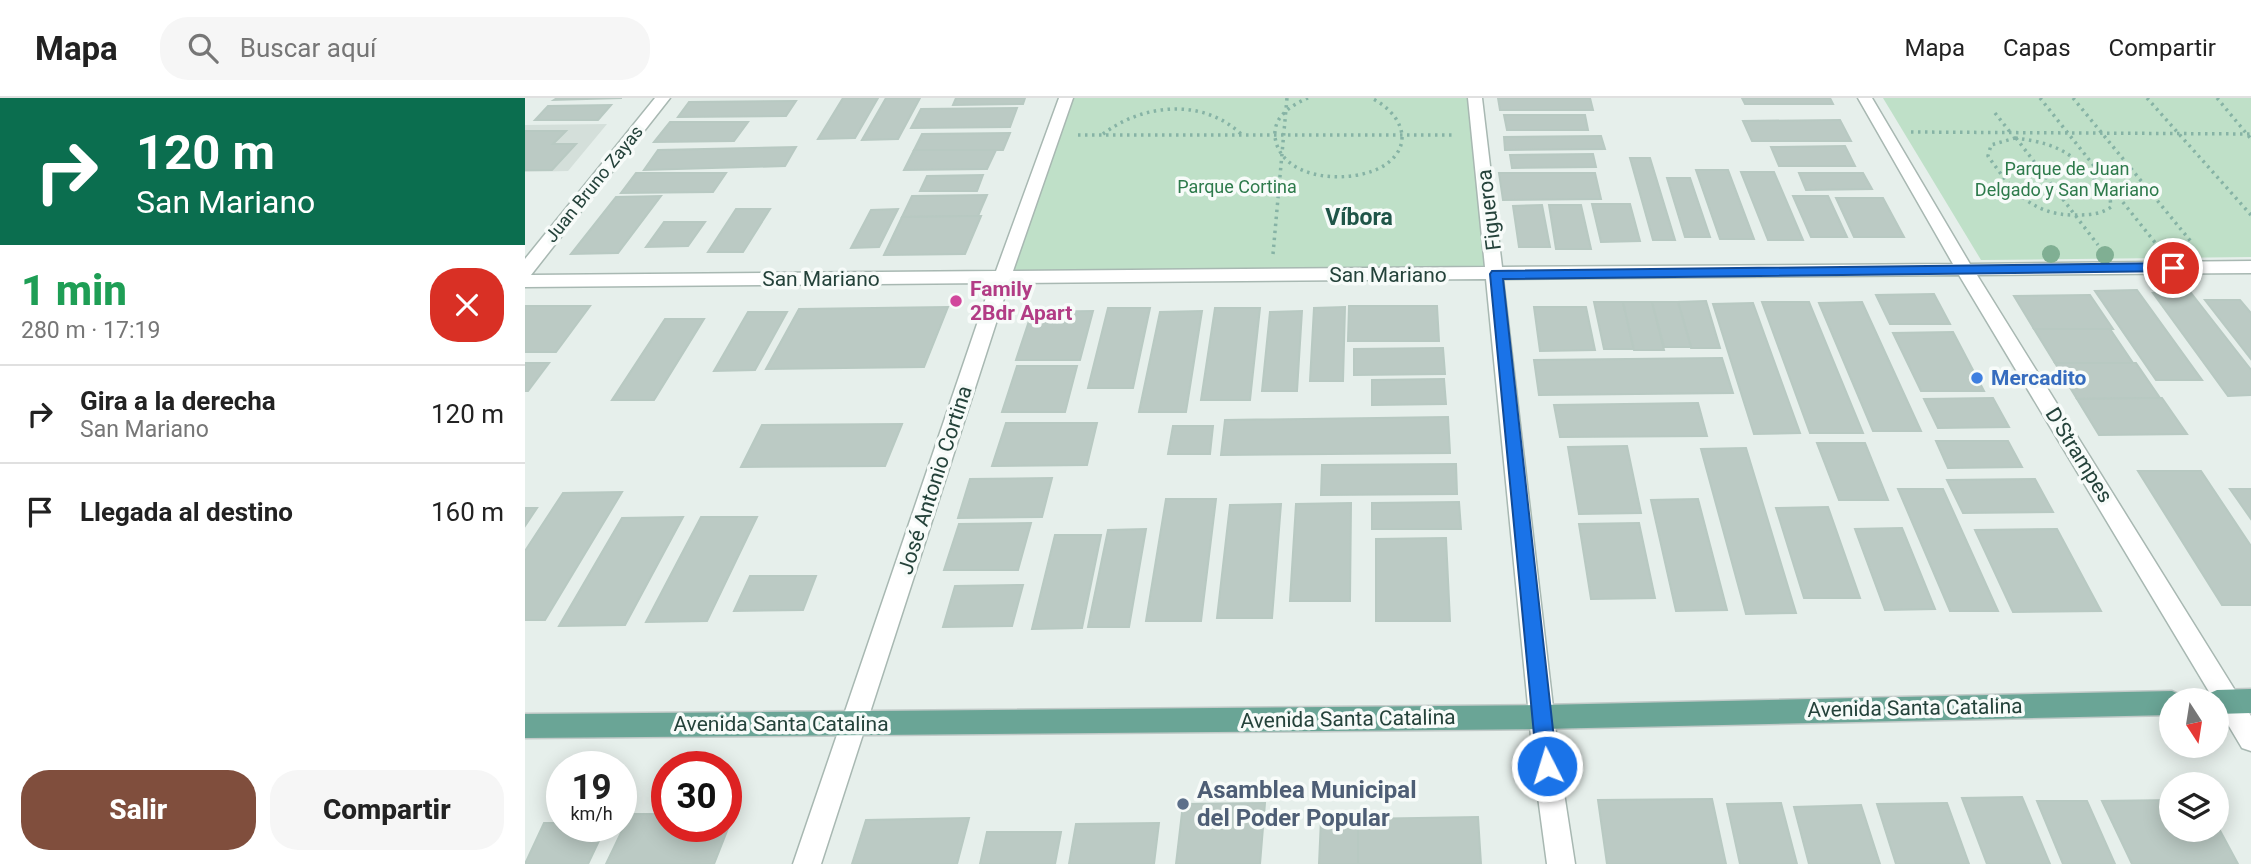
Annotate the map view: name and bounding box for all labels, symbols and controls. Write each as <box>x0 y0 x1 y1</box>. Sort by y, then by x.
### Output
search box <box>160 17 650 80</box>
text: Mapa <box>35 29 118 68</box>
icon: search <box>184 29 222 67</box>
text: Buscar aquí <box>240 33 376 63</box>
text: Mapa <box>1904 34 1965 62</box>
text: Capas <box>2003 34 2071 62</box>
text: Compartir <box>2109 34 2216 62</box>
street label: Juan Bruno Zayas <box>540 121 647 246</box>
text: 120 m <box>136 124 275 181</box>
icon: right <box>21 126 112 217</box>
park label: Parque de Juan Delgado y San Mariano <box>1975 158 2159 200</box>
street label: Figueroa <box>1472 168 1506 252</box>
park label: Parque Cortina <box>1177 176 1297 197</box>
text: San Mariano <box>136 183 315 221</box>
district label: Víbora <box>1325 204 1393 231</box>
pin <box>2143 238 2203 298</box>
icon: arrive <box>2154 249 2192 287</box>
street label: San Mariano <box>1329 263 1447 287</box>
text: 1 min <box>21 266 127 315</box>
street label: San Mariano <box>762 267 880 291</box>
button: close <box>430 268 504 342</box>
place label: Family 2Bdr Apart <box>970 277 1072 325</box>
marker: Family 2Bdr Apart <box>948 293 964 309</box>
text: 280 m · 17:19 <box>21 317 160 344</box>
place label: Mercadito <box>1991 366 2087 390</box>
marker: Mercadito <box>1969 370 1985 386</box>
street label: José Antonio Cortina <box>893 383 977 577</box>
text: Gira a la derecha <box>80 386 276 416</box>
icon: right <box>21 395 59 433</box>
text: 120 m <box>431 399 504 429</box>
street label: D'Strampes <box>2040 403 2118 507</box>
text: San Mariano <box>80 416 209 443</box>
icon: arrive <box>21 493 59 531</box>
text: Llegada al destino <box>80 497 293 527</box>
text: 160 m <box>431 497 504 527</box>
north arrow <box>2159 688 2229 758</box>
map controls <box>2159 688 2229 842</box>
street label: Avenida Santa Catalina <box>1807 694 2023 722</box>
street label: Avenida Santa Catalina <box>1240 705 1456 733</box>
street label: Avenida Santa Catalina <box>673 712 889 736</box>
position arrow <box>1510 729 1584 803</box>
speed limit sign: 30 <box>651 751 742 842</box>
text: 19 <box>571 767 612 808</box>
button: Salir <box>21 770 256 850</box>
button: Compartir <box>270 770 504 850</box>
button: layers <box>2159 772 2229 842</box>
place label: Asamblea Municipal del Poder Popular <box>1197 776 1417 832</box>
marker: Asamblea Municipal del Poder Popular <box>1175 796 1191 812</box>
text: km/h <box>570 803 613 824</box>

